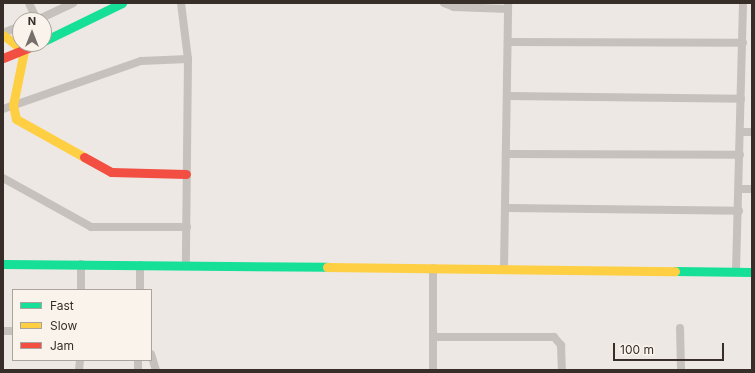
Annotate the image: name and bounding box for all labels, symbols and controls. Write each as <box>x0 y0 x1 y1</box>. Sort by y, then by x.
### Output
north arrow <box>12 12 52 52</box>
text: N <box>28 14 36 28</box>
legend <box>12 289 152 361</box>
text: Fast <box>50 298 74 313</box>
text: Slow <box>50 318 77 333</box>
scale bar <box>615 335 726 361</box>
text: Jam <box>50 338 74 353</box>
text: 100 m <box>620 342 654 357</box>

